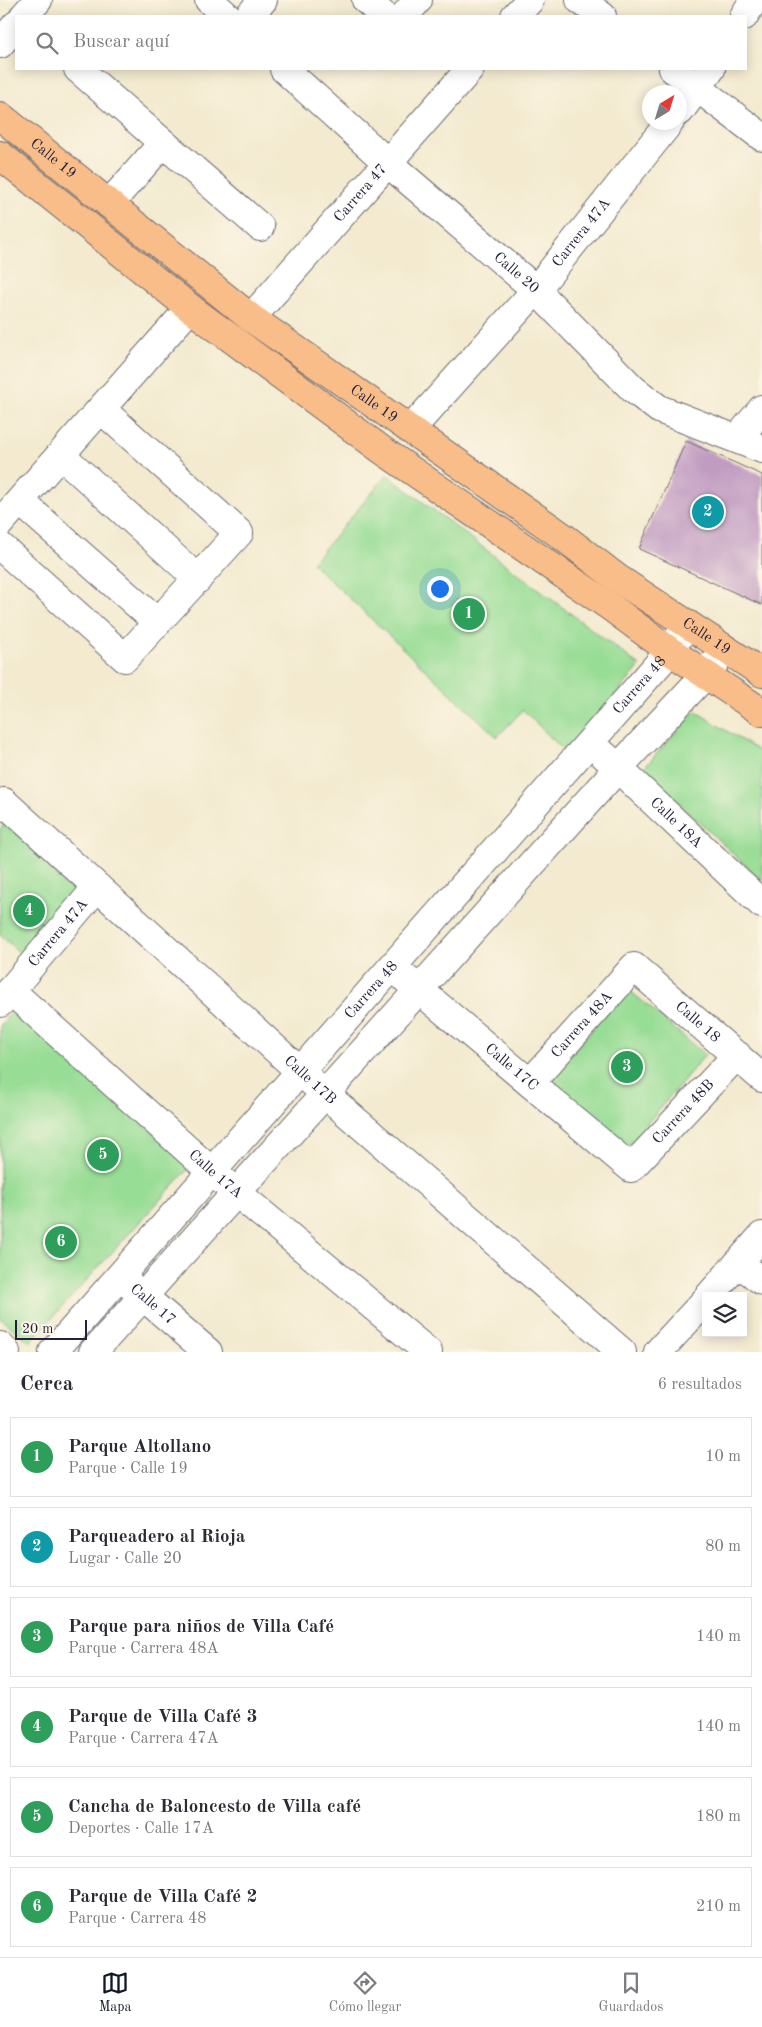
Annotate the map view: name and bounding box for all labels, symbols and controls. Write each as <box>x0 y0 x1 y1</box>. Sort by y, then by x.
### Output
search box <box>15 15 747 70</box>
icon: search <box>33 29 61 57</box>
text: Buscar aquí <box>73 33 169 52</box>
north arrow <box>642 85 687 130</box>
street label: Calle 19 <box>27 136 79 181</box>
street label: Carrera 47 <box>331 161 390 225</box>
street label: Carrera 47A <box>550 195 614 270</box>
street label: Calle 20 <box>491 250 542 296</box>
street label: Calle 19 <box>347 382 400 426</box>
pin: 2 <box>692 493 724 531</box>
your location <box>427 576 453 602</box>
pin: 1 <box>453 595 485 633</box>
street label: Calle 19 <box>680 615 733 658</box>
street label: Carrera 48 <box>610 653 669 717</box>
street label: Calle 18A <box>647 795 705 851</box>
pin: 4 <box>13 892 45 930</box>
street label: Carrera 47A <box>24 896 92 970</box>
street label: Carrera 48 <box>342 958 401 1022</box>
street label: Carrera 48A <box>549 988 616 1061</box>
street label: Calle 18 <box>672 999 723 1046</box>
street label: Calle 17C <box>482 1041 541 1094</box>
pin: 3 <box>611 1048 643 1086</box>
street label: Calle 17B <box>281 1053 339 1107</box>
street label: Carrera 48B <box>650 1077 717 1147</box>
pin: 5 <box>87 1136 119 1174</box>
street label: Calle 17A <box>186 1147 246 1202</box>
pin: 6 <box>45 1223 77 1261</box>
street label: Calle 17 <box>127 1281 178 1328</box>
map controls <box>702 1292 747 1337</box>
button: layers <box>702 1292 747 1337</box>
scale bar <box>15 1317 88 1340</box>
text: 20 m <box>22 1322 53 1336</box>
text: Cerca <box>20 1374 73 1395</box>
text: 6 resultados <box>658 1377 742 1393</box>
text: Parque Altollano <box>68 1438 211 1457</box>
text: 1 <box>32 1449 42 1465</box>
text: 10 m <box>705 1449 741 1465</box>
text: Parque · Calle 19 <box>68 1461 188 1477</box>
text: Parqueadero al Rioja <box>68 1528 245 1547</box>
text: 2 <box>32 1539 42 1555</box>
text: 80 m <box>705 1539 741 1555</box>
text: Lugar · Calle 20 <box>68 1551 181 1567</box>
text: Parque para niños de Villa Café <box>68 1618 334 1637</box>
text: 3 <box>32 1629 42 1645</box>
text: 140 m <box>696 1629 741 1645</box>
text: Parque · Carrera 48A <box>68 1641 219 1657</box>
text: Parque de Villa Café 3 <box>68 1708 258 1727</box>
text: 4 <box>32 1719 42 1735</box>
text: 140 m <box>696 1719 741 1735</box>
text: Parque · Carrera 47A <box>68 1731 219 1747</box>
text: Cancha de Baloncesto de Villa café <box>68 1798 361 1817</box>
text: 5 <box>32 1809 42 1825</box>
text: 180 m <box>696 1809 741 1825</box>
text: Deportes · Calle 17A <box>68 1821 214 1837</box>
text: Parque de Villa Café 2 <box>68 1888 258 1907</box>
text: 6 <box>32 1899 42 1915</box>
text: 210 m <box>696 1899 741 1915</box>
text: Parque · Carrera 48 <box>68 1911 207 1927</box>
tab: Mapa <box>99 1969 131 2016</box>
tab: Cómo llegar <box>329 1969 401 2016</box>
tab: Guardados <box>599 1969 663 2016</box>

